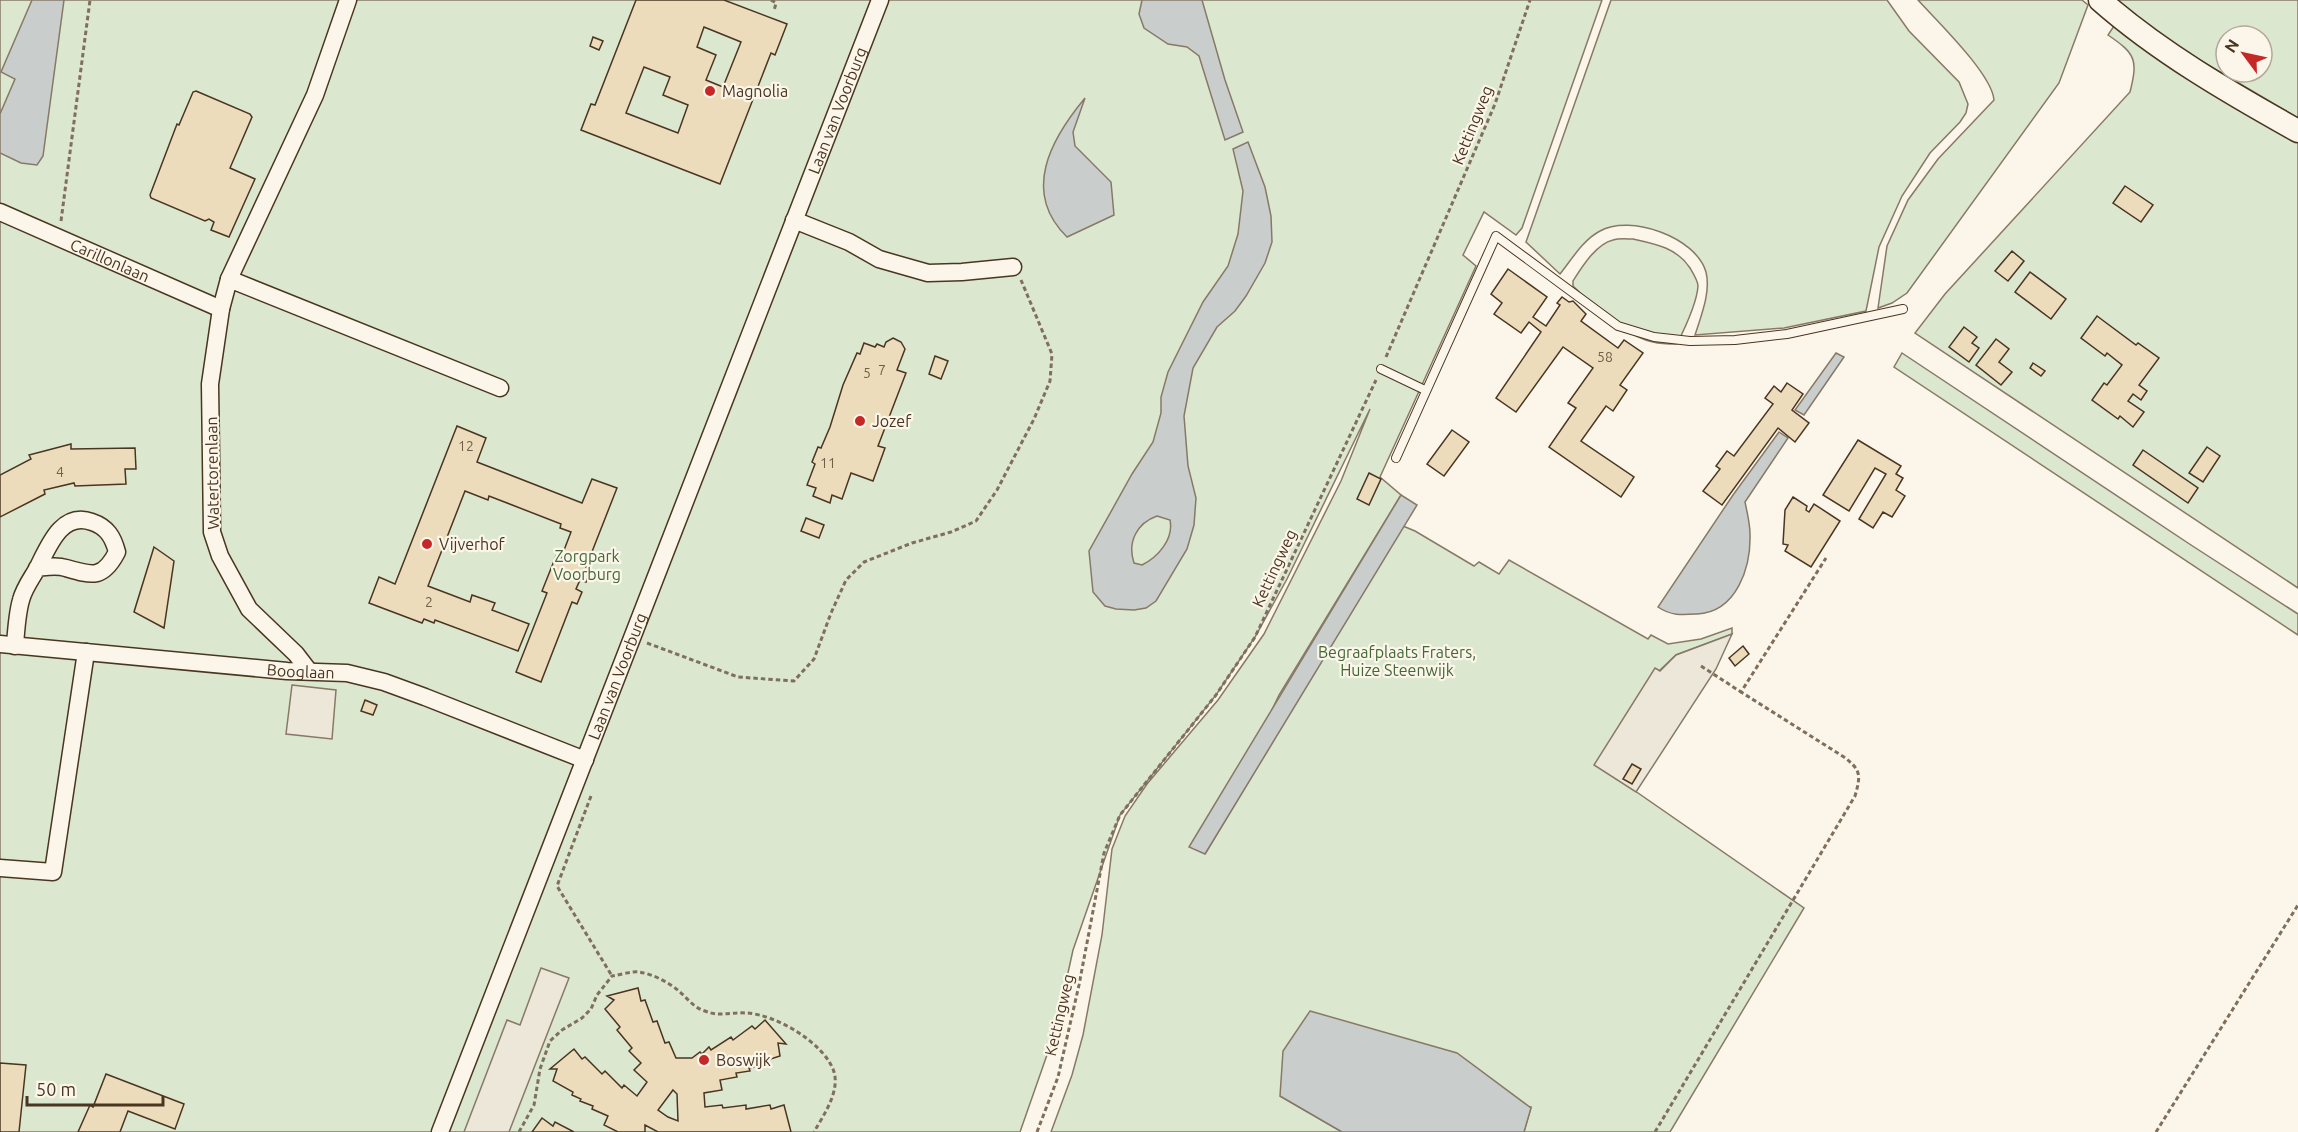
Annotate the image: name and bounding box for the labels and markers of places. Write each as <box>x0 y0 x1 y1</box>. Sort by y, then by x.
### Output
place label: Magnolia <box>722 82 788 100</box>
marker: Magnolia <box>703 84 717 98</box>
place label: Jozef <box>872 412 912 430</box>
marker: Jozef <box>853 414 867 428</box>
place label: Vijverhof <box>439 535 506 553</box>
marker: Vijverhof <box>420 537 434 551</box>
place label: Boswijk <box>716 1051 771 1069</box>
marker: Boswijk <box>697 1053 711 1067</box>

